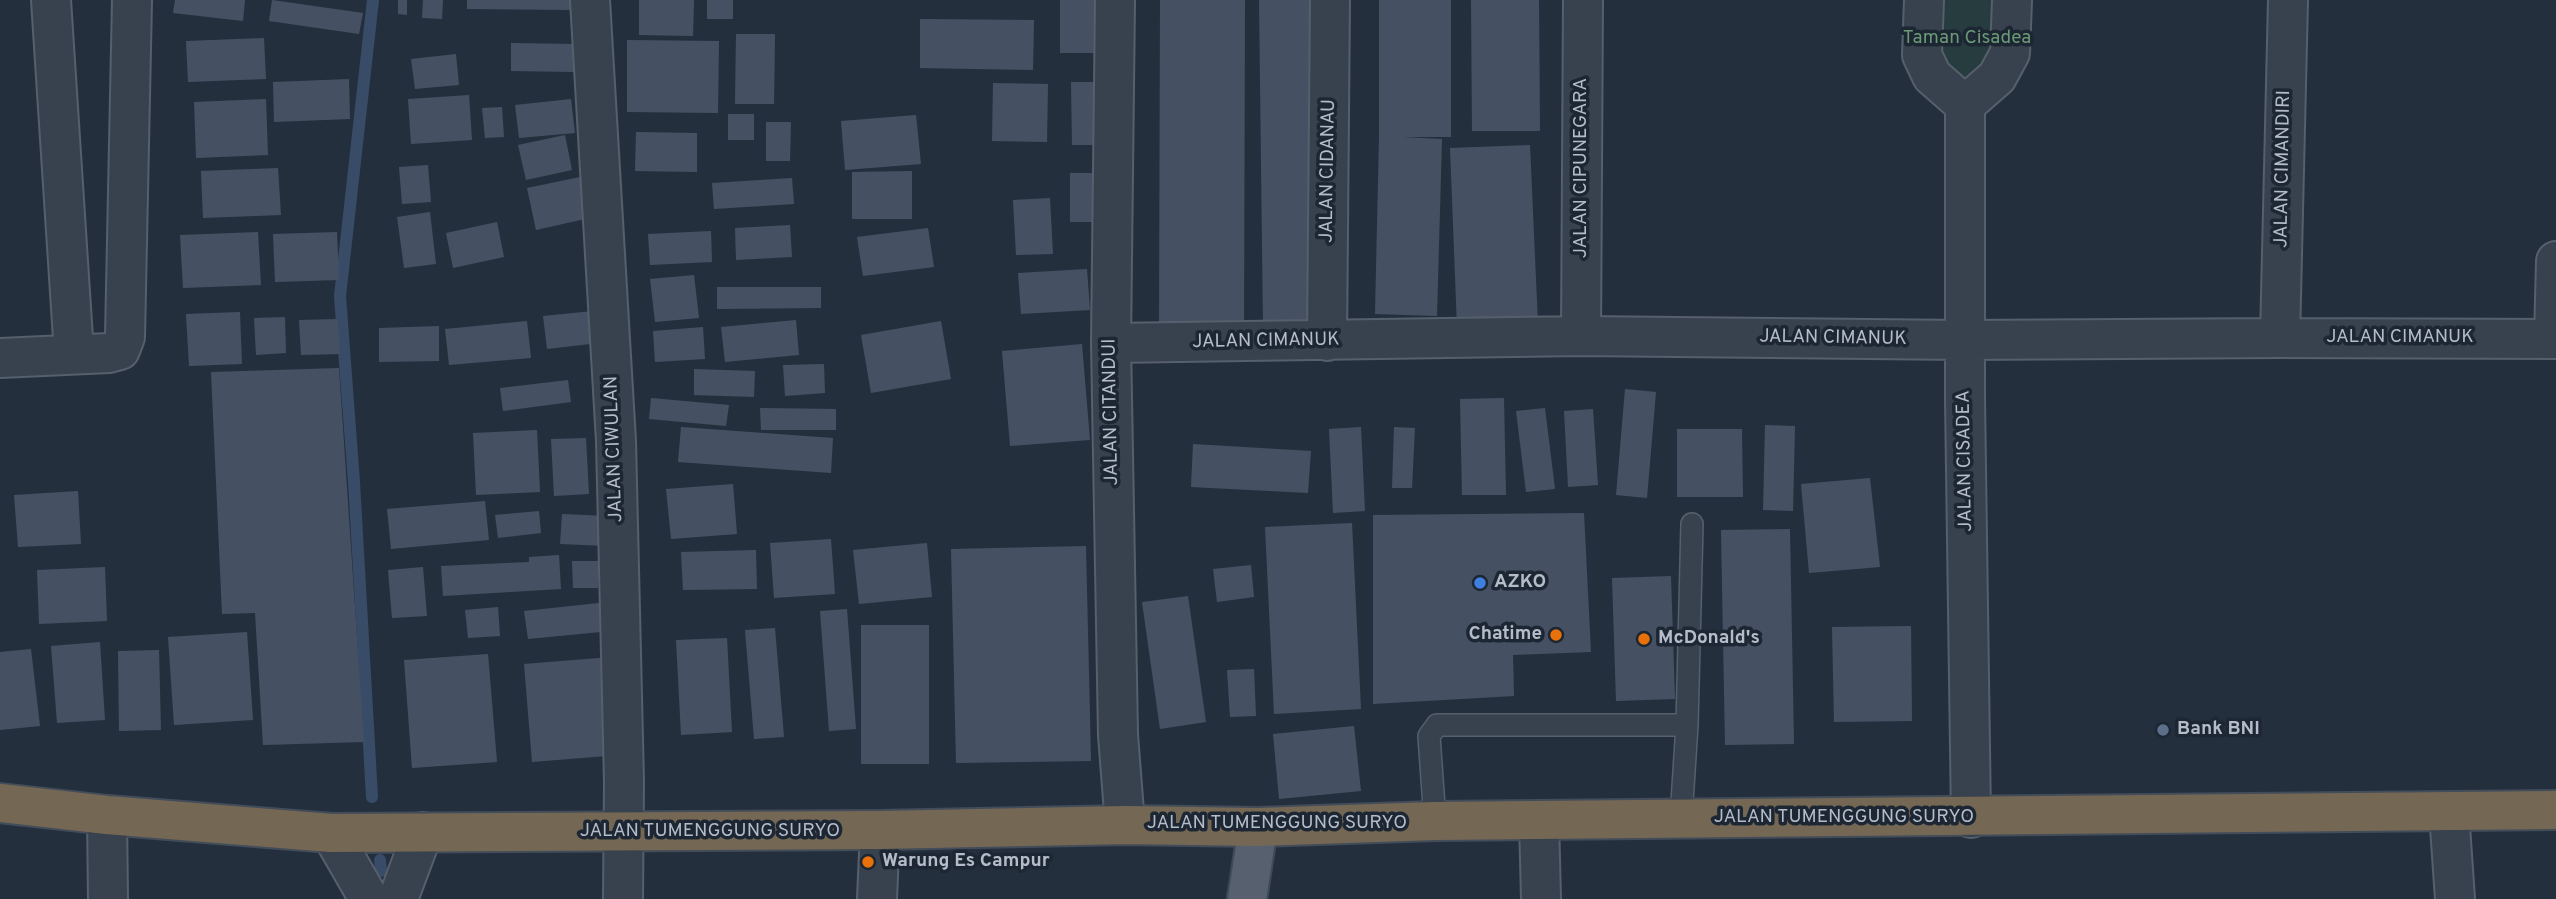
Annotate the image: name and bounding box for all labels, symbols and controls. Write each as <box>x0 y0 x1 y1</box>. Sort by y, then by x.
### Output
park label: Taman Cisadea <box>1903 28 2031 50</box>
street label: JALAN CIPUNEGARA <box>1571 78 1593 258</box>
street label: JALAN CIMANDIRI <box>2271 90 2297 248</box>
street label: JALAN CIDANAU <box>1316 99 1342 243</box>
street label: JALAN CIMANUK <box>1759 326 1907 352</box>
street label: JALAN CIMANUK <box>2326 327 2474 349</box>
street label: JALAN CIMANUK <box>1192 329 1340 355</box>
street label: JALAN CITANDUI <box>1099 338 1125 486</box>
street label: JALAN CIWULAN <box>601 375 629 523</box>
street label: JALAN CISADEA <box>1953 390 1979 532</box>
place label: AZKO <box>1494 572 1546 594</box>
marker: AZKO <box>1472 575 1488 591</box>
place label: Chatime <box>1469 624 1542 646</box>
marker: Chatime <box>1548 627 1564 643</box>
place label: McDonald's <box>1658 628 1760 650</box>
marker: McDonald's <box>1636 631 1652 647</box>
place label: Bank BNI <box>2177 719 2260 741</box>
marker: Bank BNI <box>2155 722 2171 738</box>
street label: JALAN TUMENGGUNG SURYO <box>1714 807 1974 829</box>
street label: JALAN TUMENGGUNG SURYO <box>1147 813 1407 835</box>
street label: JALAN TUMENGGUNG SURYO <box>580 821 840 843</box>
place label: Warung Es Campur <box>882 851 1050 873</box>
marker: Warung Es Campur <box>860 854 876 870</box>

